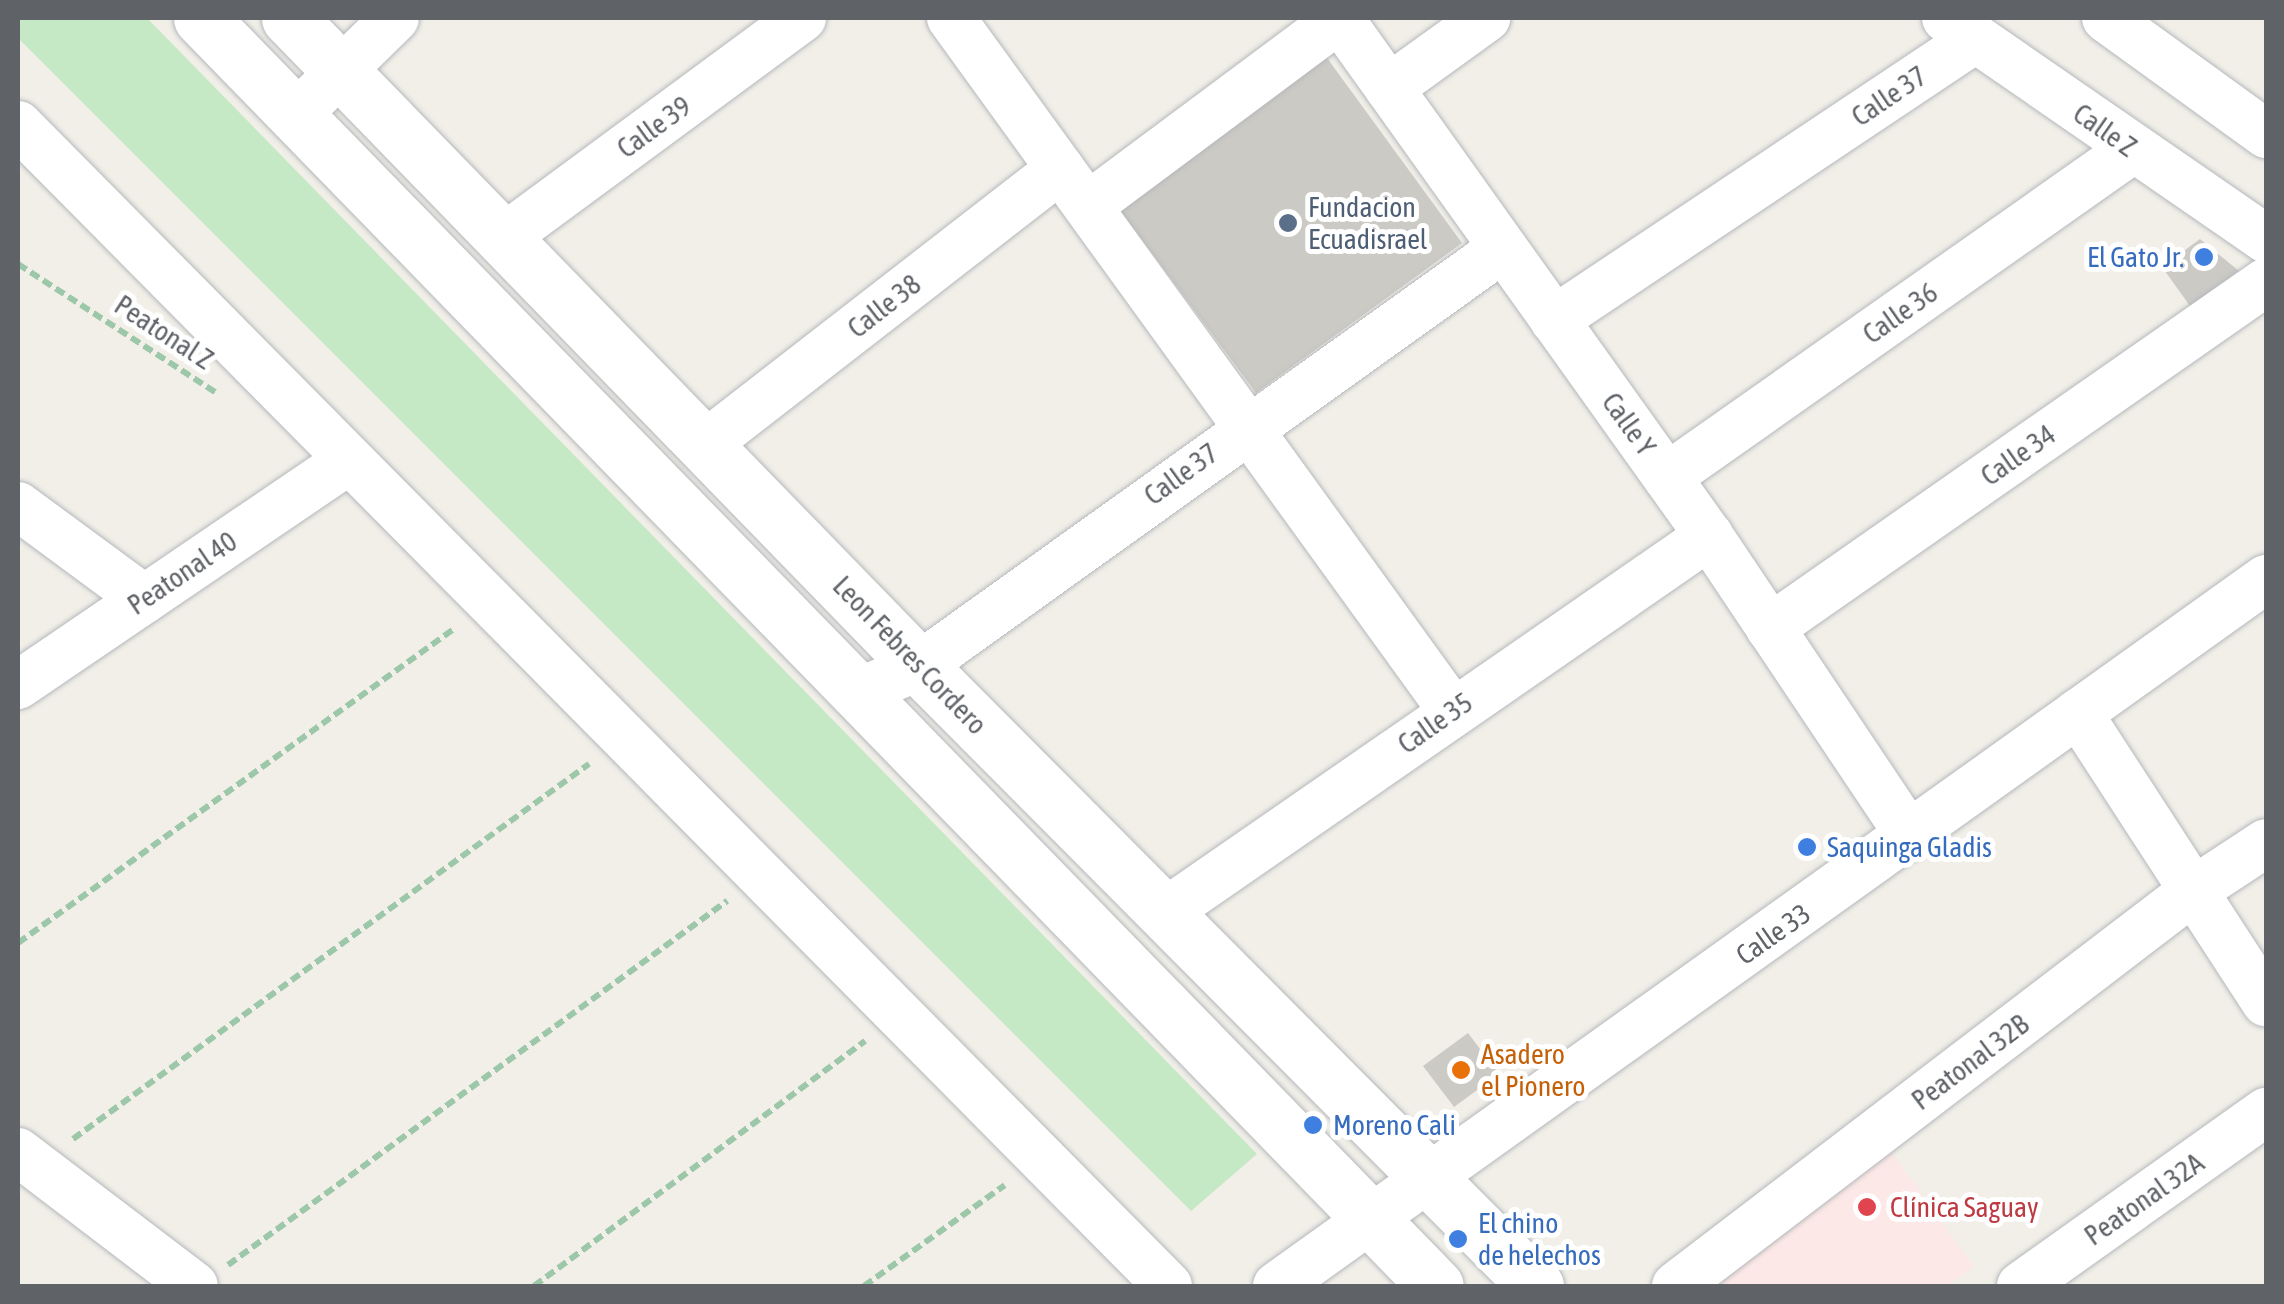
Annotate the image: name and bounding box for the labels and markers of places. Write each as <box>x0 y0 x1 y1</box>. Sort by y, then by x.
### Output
place label: Fundacion Ecuadisrael <box>1308 190 1427 256</box>
marker: Fundacion Ecuadisrael <box>1277 212 1299 234</box>
place label: El Gato Jr. <box>2087 240 2184 274</box>
marker: El Gato Jr. <box>2193 246 2215 268</box>
place label: Saquinga Gladis <box>1827 830 1992 864</box>
marker: Saquinga Gladis <box>1796 836 1818 858</box>
place label: Asadero el Pionero <box>1481 1037 1585 1103</box>
marker: Asadero el Pionero <box>1450 1059 1472 1081</box>
place label: Moreno Cali <box>1333 1108 1456 1142</box>
marker: Moreno Cali <box>1302 1114 1324 1136</box>
place label: Clínica Saguay <box>1890 1190 2039 1224</box>
marker: Clínica Saguay <box>1854 1194 1880 1220</box>
place label: El chino de helechos <box>1478 1206 1601 1272</box>
marker: El chino de helechos <box>1447 1228 1469 1250</box>

